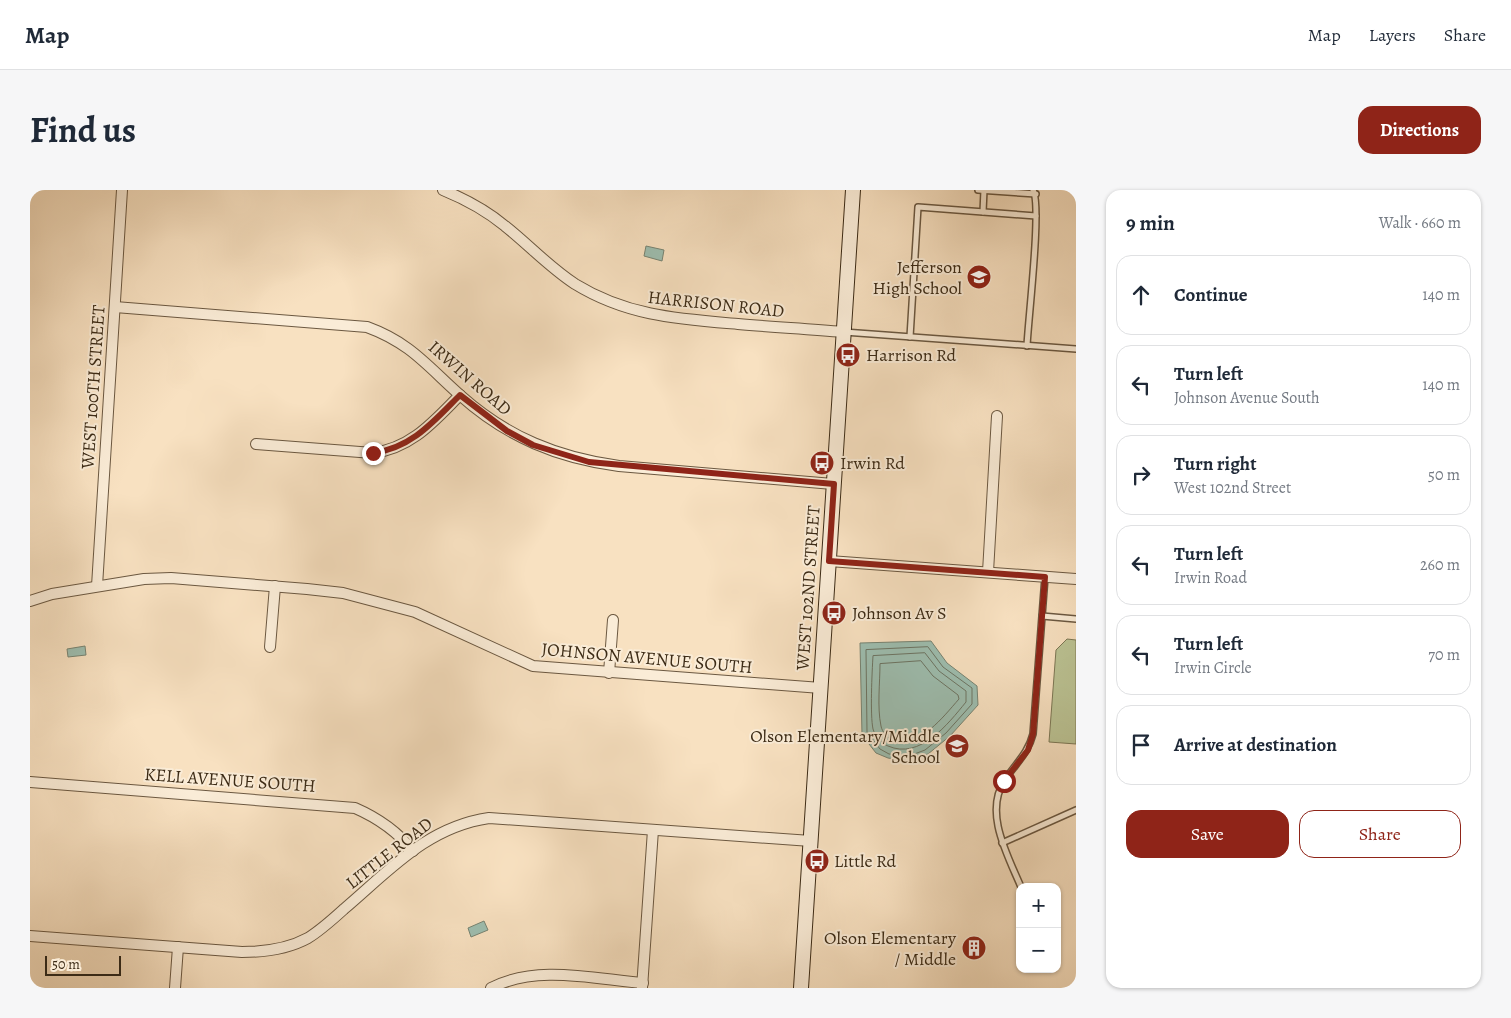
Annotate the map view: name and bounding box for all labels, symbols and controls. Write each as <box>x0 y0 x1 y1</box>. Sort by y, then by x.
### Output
text: Map <box>25 19 69 51</box>
text: Map <box>1308 23 1341 47</box>
text: Layers <box>1369 23 1416 47</box>
text: Share <box>1444 23 1486 47</box>
text: Find us <box>30 106 136 154</box>
button: Directions <box>1358 106 1481 154</box>
text: 9 min <box>1126 209 1175 237</box>
text: Walk · 660 m <box>1379 212 1461 234</box>
place label: Jefferson High School <box>873 255 963 300</box>
school or university icon: Jefferson High School <box>966 264 992 290</box>
icon: ahead <box>1127 281 1155 309</box>
text: Continue <box>1174 282 1248 308</box>
text: 140 m <box>1422 284 1460 306</box>
street label: HARRISON ROAD <box>647 285 785 323</box>
street label: WEST 100TH STREET <box>75 304 111 471</box>
street label: IRWIN ROAD <box>423 335 517 421</box>
bus stop icon: Harrison Rd <box>835 342 861 368</box>
place label: Harrison Rd <box>866 343 957 367</box>
text: Turn left <box>1174 361 1243 387</box>
icon: left <box>1127 371 1155 399</box>
text: 140 m <box>1422 374 1460 396</box>
text: Johnson Avenue South <box>1174 387 1320 409</box>
route end <box>362 442 385 465</box>
bus stop icon: Irwin Rd <box>809 450 835 476</box>
place label: Irwin Rd <box>840 451 905 475</box>
text: Turn right <box>1174 451 1256 477</box>
icon: right <box>1127 461 1155 489</box>
text: 50 m <box>1428 464 1460 486</box>
text: West 102nd Street <box>1174 477 1291 499</box>
street label: WEST 102ND STREET <box>790 505 826 672</box>
text: Turn left <box>1174 541 1243 567</box>
icon: left <box>1127 551 1155 579</box>
text: 260 m <box>1420 554 1460 576</box>
text: Irwin Road <box>1174 567 1247 589</box>
bus stop icon: Johnson Av S <box>821 600 847 626</box>
place label: Johnson Av S <box>852 601 947 625</box>
text: Turn left <box>1174 631 1243 657</box>
street label: JOHNSON AVENUE SOUTH <box>540 637 754 679</box>
icon: left <box>1127 641 1155 669</box>
text: 70 m <box>1428 644 1460 666</box>
text: Irwin Circle <box>1174 657 1252 679</box>
place label: Olson Elementary/Middle School <box>750 724 941 769</box>
icon: arrive <box>1127 731 1155 759</box>
text: Arrive at destination <box>1174 732 1337 758</box>
school or university icon: Olson Elementary/Middle School <box>944 733 970 759</box>
street label: KELL AVENUE SOUTH <box>143 762 317 798</box>
route start <box>993 770 1016 793</box>
button: Save <box>1126 810 1289 858</box>
button: Share <box>1299 810 1461 858</box>
street label: LITTLE ROAD <box>341 812 437 894</box>
bus stop icon: Little Rd <box>804 848 830 874</box>
place label: Little Rd <box>834 849 897 873</box>
map controls <box>1016 883 1061 973</box>
button: + <box>1016 883 1061 928</box>
place label: Olson Elementary / Middle <box>824 926 957 971</box>
button: − <box>1016 928 1061 973</box>
building icon: Olson Elementary / Middle <box>961 935 987 961</box>
scale bar <box>45 953 121 976</box>
text: 50 m <box>52 955 80 974</box>

